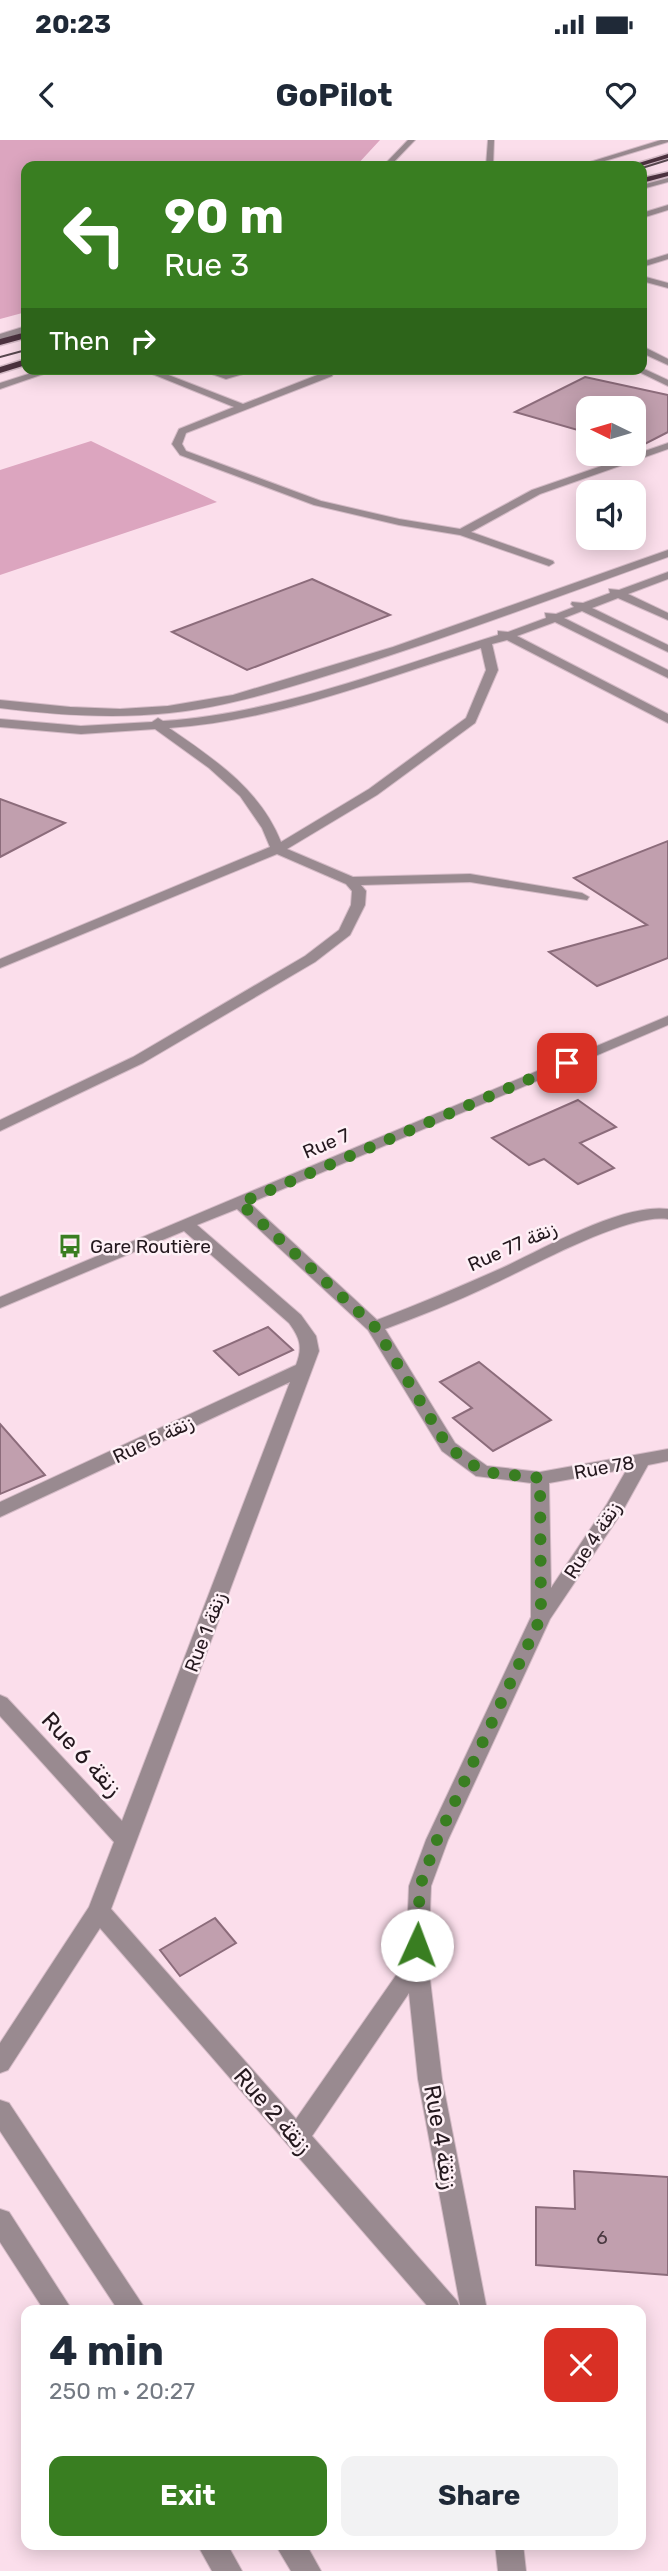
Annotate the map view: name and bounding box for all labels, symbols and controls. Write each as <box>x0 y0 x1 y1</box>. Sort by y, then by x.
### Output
text: 20:23 <box>35 9 111 40</box>
icon: back <box>28 76 66 114</box>
text: GoPilot <box>276 76 392 114</box>
icon: heart <box>602 76 640 114</box>
text: 90 m <box>164 187 284 245</box>
icon: left <box>49 189 140 280</box>
text: Rue 3 <box>164 246 249 284</box>
icon: right <box>124 322 162 360</box>
text: Then <box>49 326 110 357</box>
north arrow <box>576 396 646 466</box>
map controls <box>576 396 646 550</box>
button: sound <box>576 480 646 550</box>
pin <box>537 1033 597 1093</box>
icon: arrive <box>548 1044 586 1082</box>
street label: Rue 7 <box>299 1123 353 1164</box>
street label: Rue 77 زنقة <box>464 1217 560 1276</box>
bus stop icon: Gare Routière <box>56 1232 84 1260</box>
place label: Gare Routière <box>90 1235 211 1258</box>
street label: Rue 5 زنقة <box>109 1411 197 1468</box>
street label: Rue 78 <box>572 1451 636 1484</box>
street label: Rue 4 زنقة <box>559 1497 626 1583</box>
street label: Rue 1 زنقة <box>180 1589 231 1675</box>
street label: Rue 6 زنقة <box>36 1706 128 1802</box>
position arrow <box>380 1908 454 1982</box>
street label: Rue 2 زنقة <box>228 2062 318 2160</box>
street label: Rue 4 زنقة <box>418 2083 464 2191</box>
house number: 6 <box>596 2226 608 2249</box>
text: 4 min <box>49 2326 164 2376</box>
button: close <box>544 2328 618 2402</box>
text: 250 m · 20:27 <box>49 2377 195 2405</box>
button: Exit <box>49 2456 327 2536</box>
button: Share <box>341 2456 618 2536</box>

